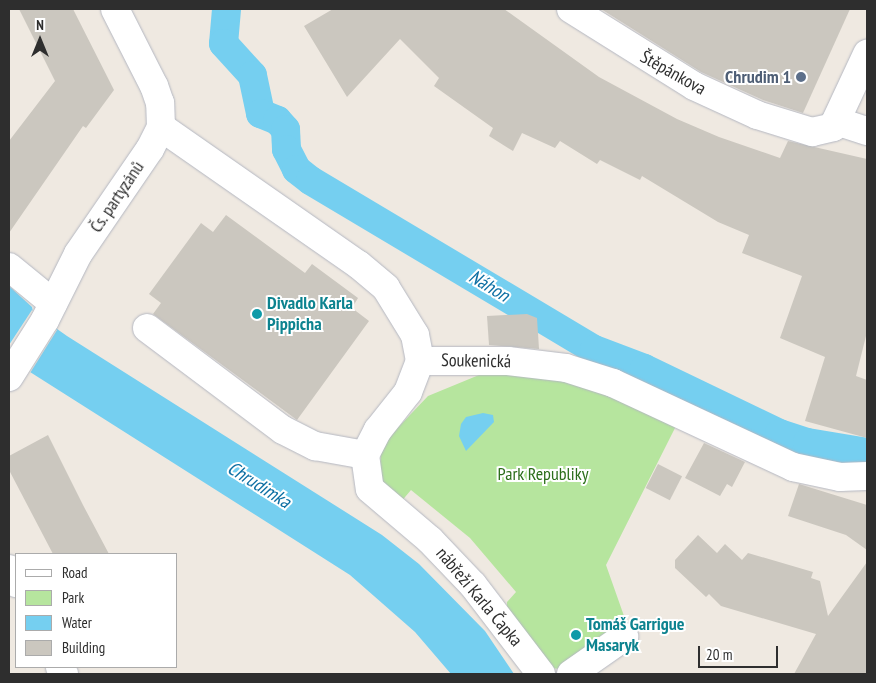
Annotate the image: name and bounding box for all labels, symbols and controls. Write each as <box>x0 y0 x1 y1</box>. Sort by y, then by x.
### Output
north arrow <box>15 15 65 65</box>
text: N <box>36 16 44 34</box>
street label: Štěpánkova <box>637 46 709 100</box>
place label: Chrudim 1 <box>725 66 791 88</box>
marker: Chrudim 1 <box>795 71 807 83</box>
street label: Čs. partyzánů <box>85 157 149 237</box>
water label: Náhon <box>465 265 513 307</box>
place label: Divadlo Karla Pippicha <box>267 293 353 336</box>
marker: Divadlo Karla Pippicha <box>251 308 263 320</box>
street label: Soukenická <box>441 350 511 372</box>
water label: Chrudimka <box>223 457 295 513</box>
park label: Park Republiky <box>497 463 589 485</box>
street label: nábřeží Karla Čapka <box>431 543 527 651</box>
legend <box>15 553 178 668</box>
text: Road <box>62 563 88 582</box>
text: Park <box>62 588 84 607</box>
text: Water <box>62 613 92 632</box>
place label: Tomáš Garrigue Masaryk <box>586 614 685 656</box>
marker: Tomáš Garrigue Masaryk <box>570 629 582 641</box>
scale bar <box>701 636 781 668</box>
text: Building <box>62 638 105 657</box>
text: 20 m <box>706 645 732 664</box>

